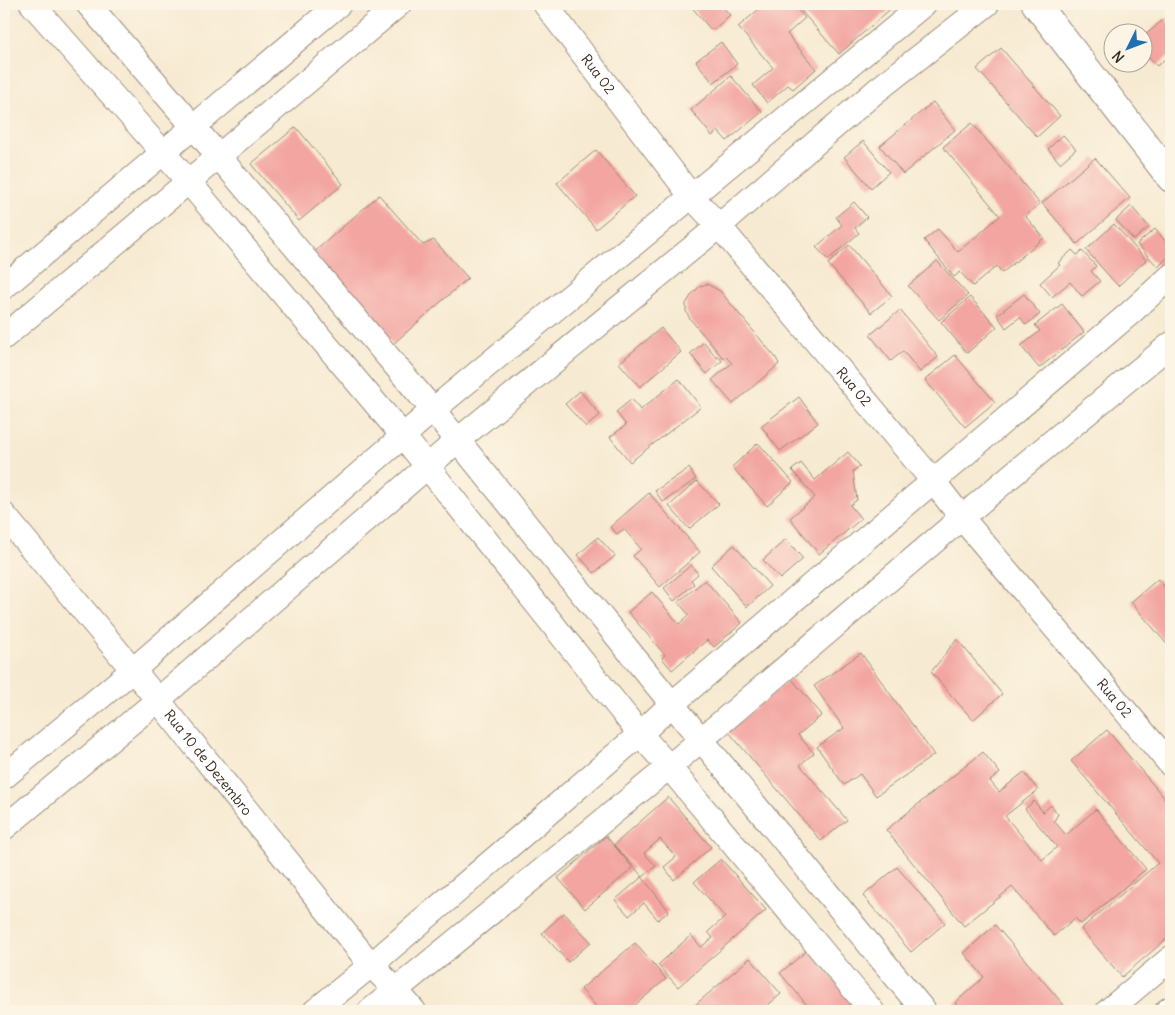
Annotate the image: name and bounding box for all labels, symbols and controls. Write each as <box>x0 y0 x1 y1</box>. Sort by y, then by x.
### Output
north arrow <box>1102 22 1152 72</box>
text: N <box>1108 47 1128 66</box>
street label: Rua 02 <box>577 51 619 98</box>
street label: Rua 02 <box>832 364 876 410</box>
street label: Rua 02 <box>1093 675 1136 721</box>
street label: Rua 10 de Dezembro <box>160 706 256 819</box>

